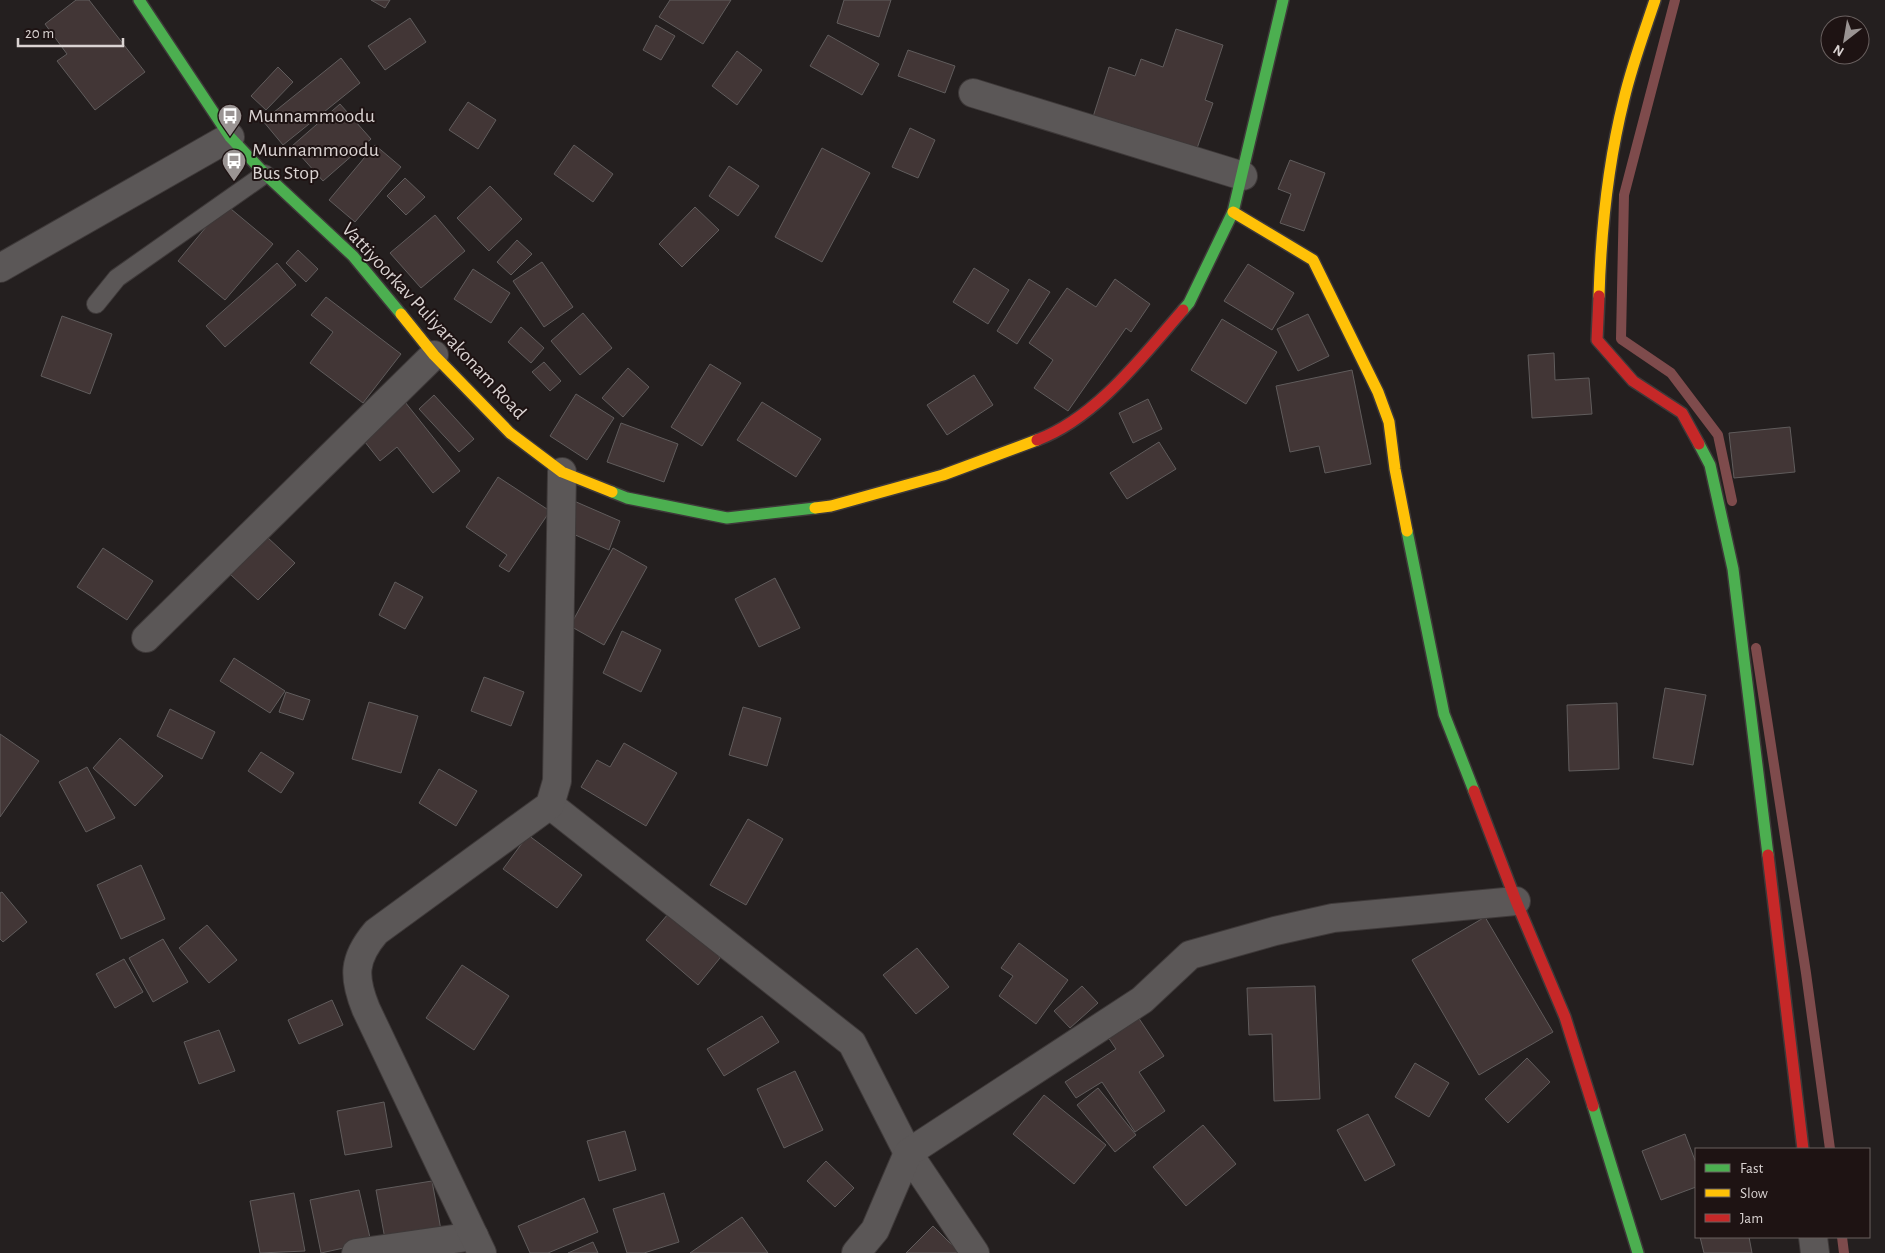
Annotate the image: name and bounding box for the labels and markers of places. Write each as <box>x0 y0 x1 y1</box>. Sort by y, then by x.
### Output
bus stop icon: Munnammoodu <box>217 103 243 137</box>
place label: Munnammoodu <box>248 106 375 126</box>
place label: Munnammoodu Bus Stop <box>252 140 379 183</box>
bus stop icon: Munnammoodu Bus Stop <box>221 148 247 182</box>

